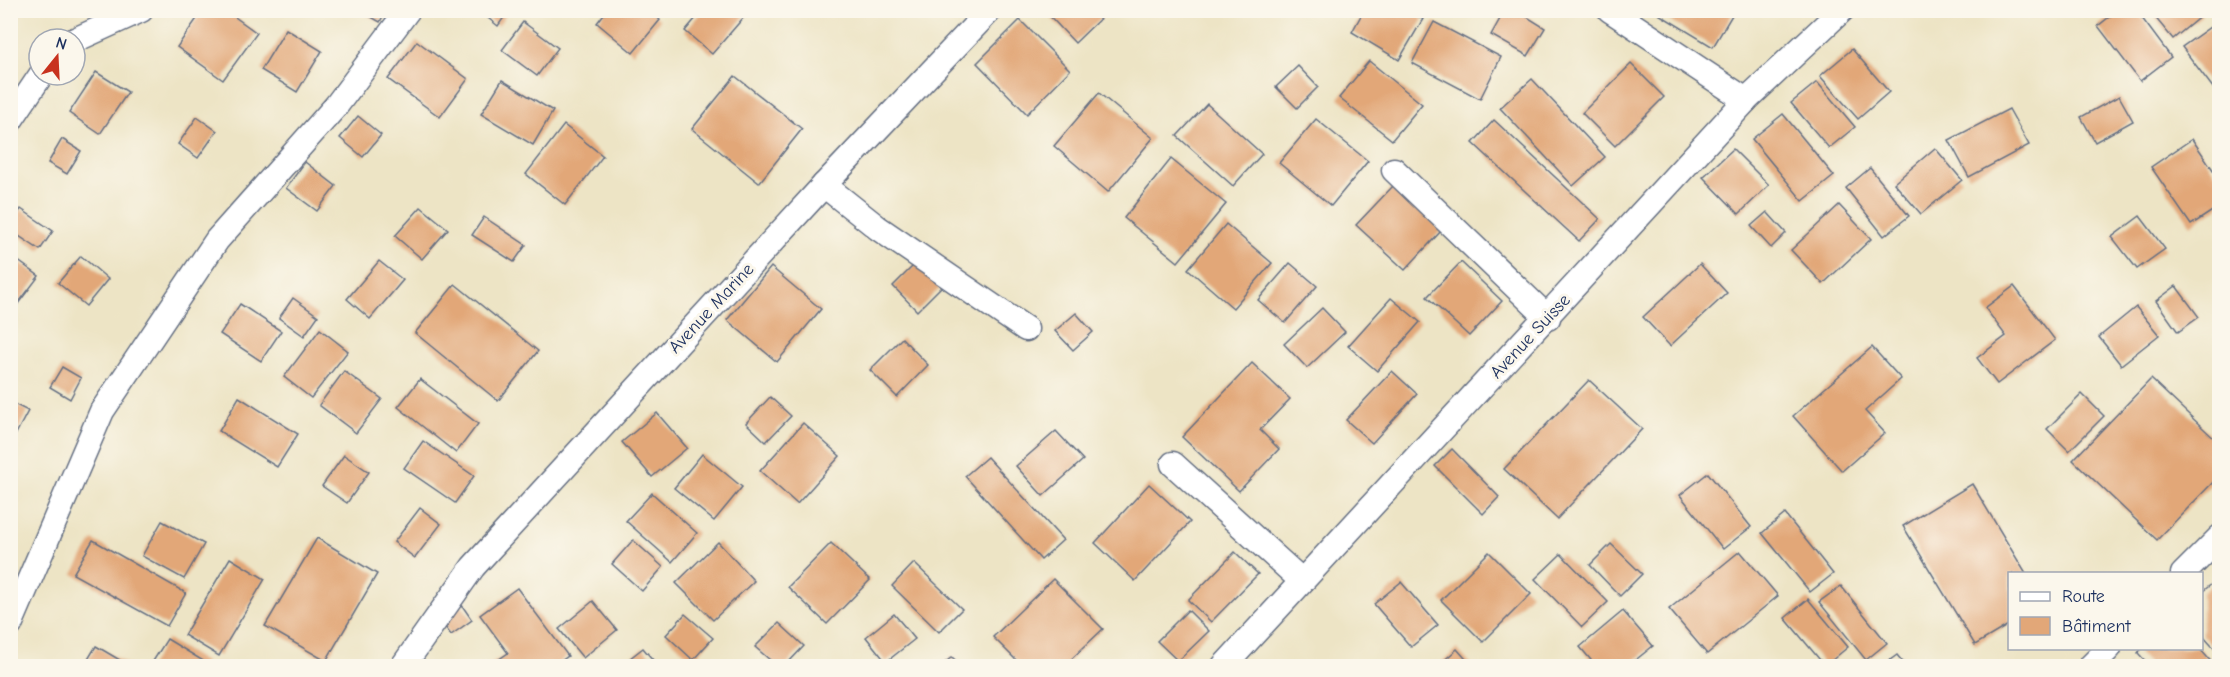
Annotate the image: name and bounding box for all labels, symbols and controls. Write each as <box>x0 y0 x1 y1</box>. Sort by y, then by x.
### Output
north arrow <box>27 27 87 87</box>
text: N <box>54 34 69 54</box>
street label: Avenue Marine <box>664 259 758 358</box>
street label: Avenue Suisse <box>1486 290 1575 383</box>
legend <box>2008 572 2203 650</box>
text: Route <box>2062 586 2105 607</box>
text: Bâtiment <box>2062 616 2132 637</box>

